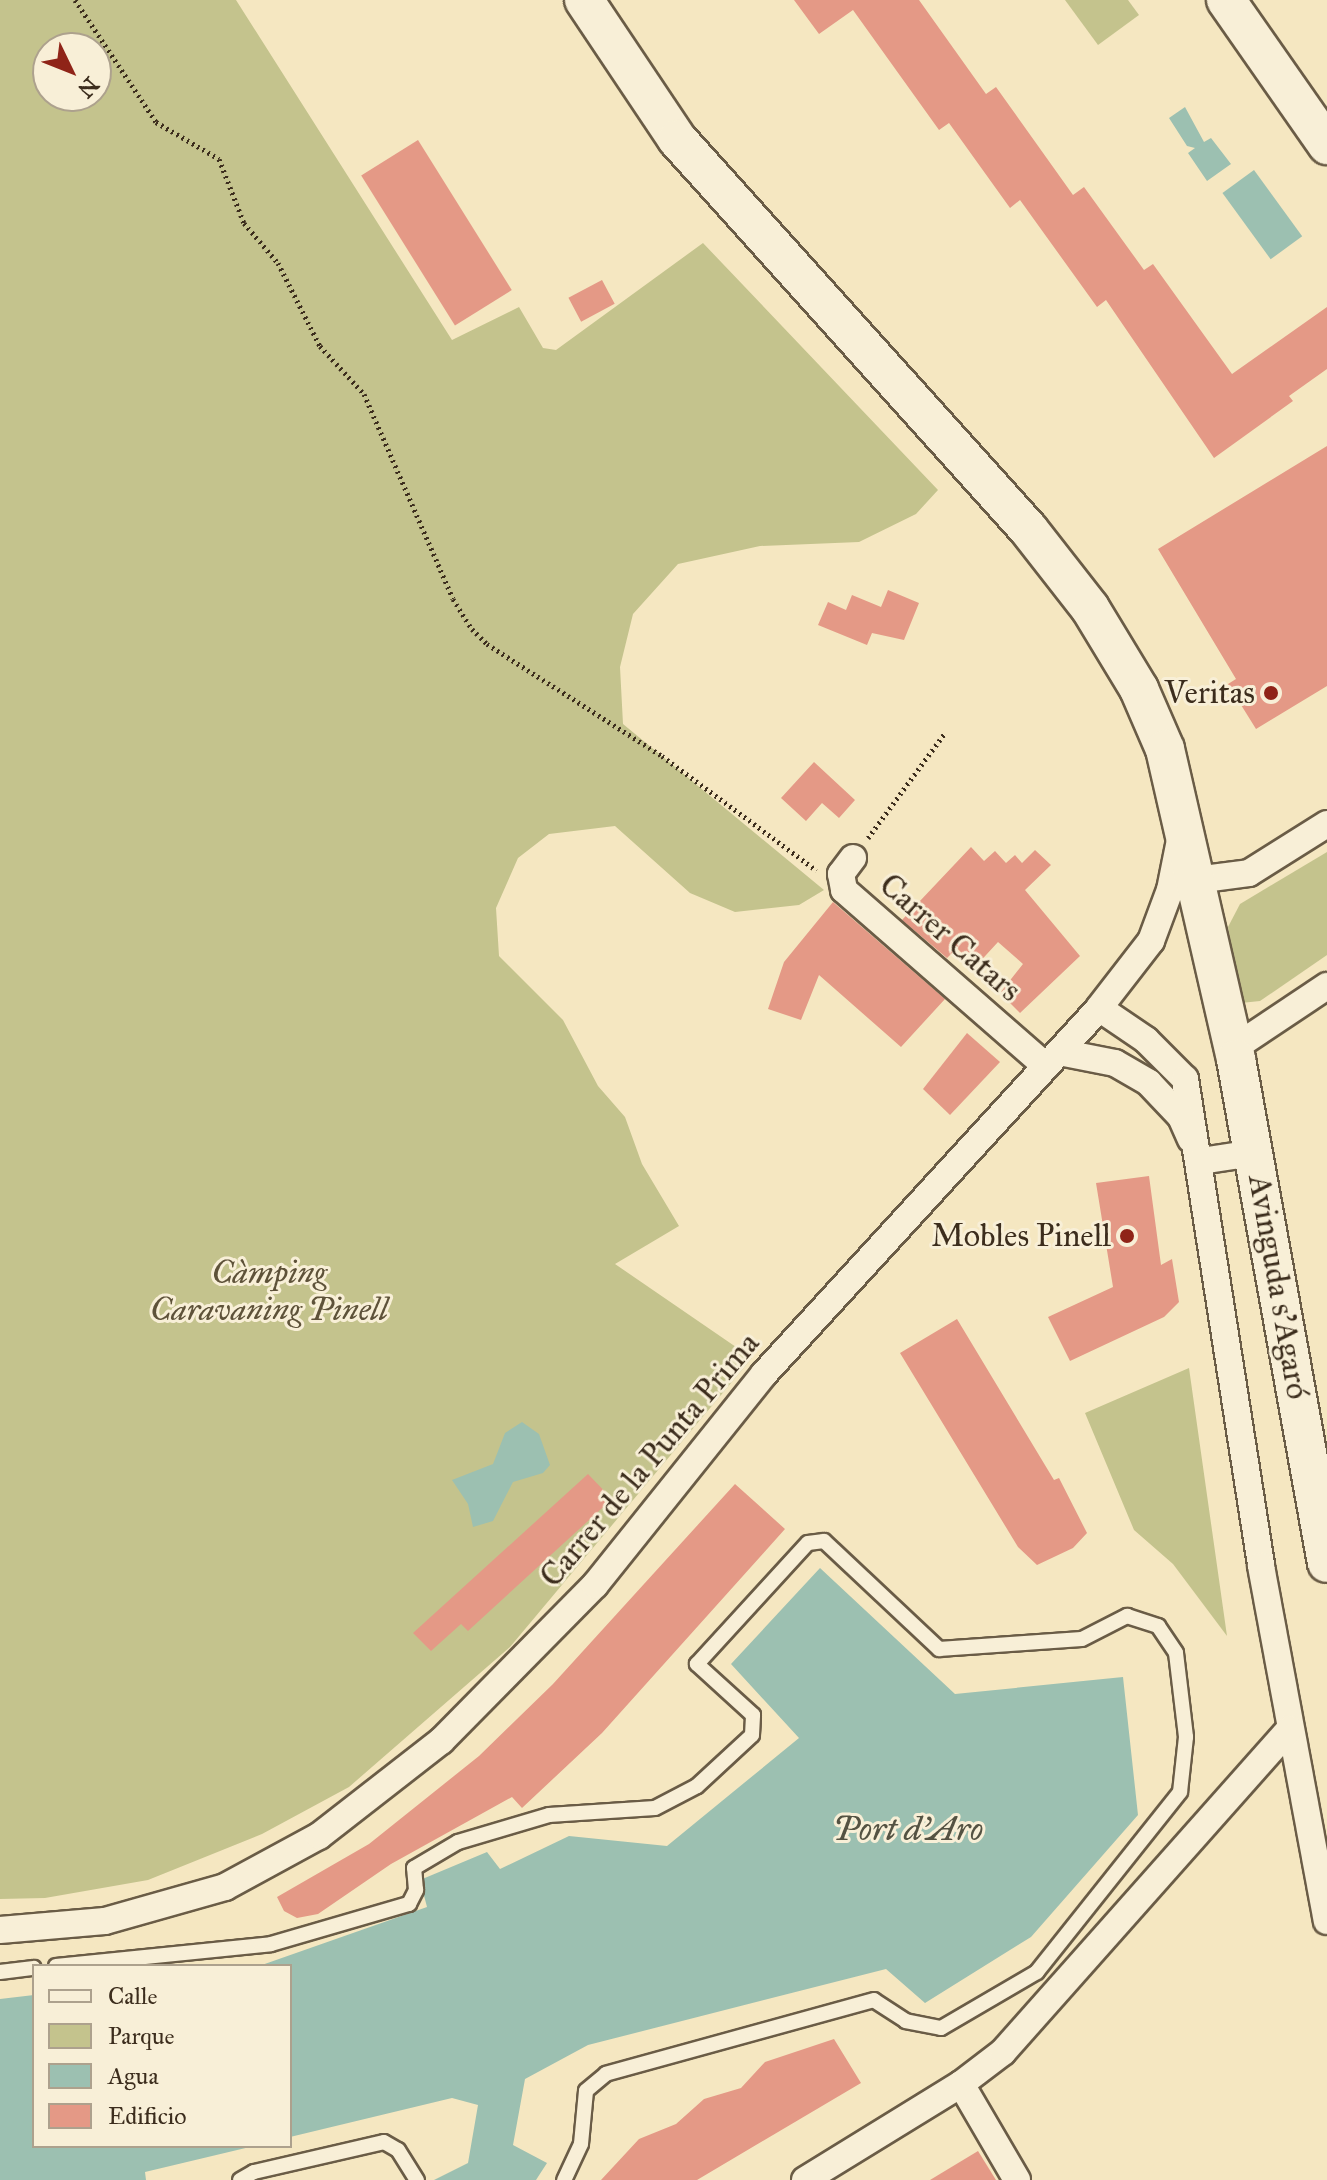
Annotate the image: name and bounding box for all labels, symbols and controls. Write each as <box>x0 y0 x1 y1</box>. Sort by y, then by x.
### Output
north arrow <box>32 32 112 112</box>
text: N <box>72 71 105 103</box>
place label: Veritas <box>1165 674 1255 712</box>
marker: Veritas <box>1262 684 1280 702</box>
street label: Carrer Catars <box>871 866 1029 1010</box>
street label: Avinguda s'Agaró <box>1239 1172 1317 1402</box>
place label: Mobles Pinell <box>931 1217 1111 1255</box>
marker: Mobles Pinell <box>1118 1227 1136 1245</box>
park label: Càmping Caravaning Pinell <box>150 1255 388 1330</box>
street label: Carrer de la Punta Prima <box>532 1325 768 1595</box>
water label: Port d'Aro <box>833 1809 983 1849</box>
legend <box>32 1964 292 2148</box>
text: Calle <box>108 1981 157 2011</box>
text: Parque <box>108 2021 175 2051</box>
text: Agua <box>108 2061 159 2091</box>
text: Edificio <box>108 2101 187 2131</box>

